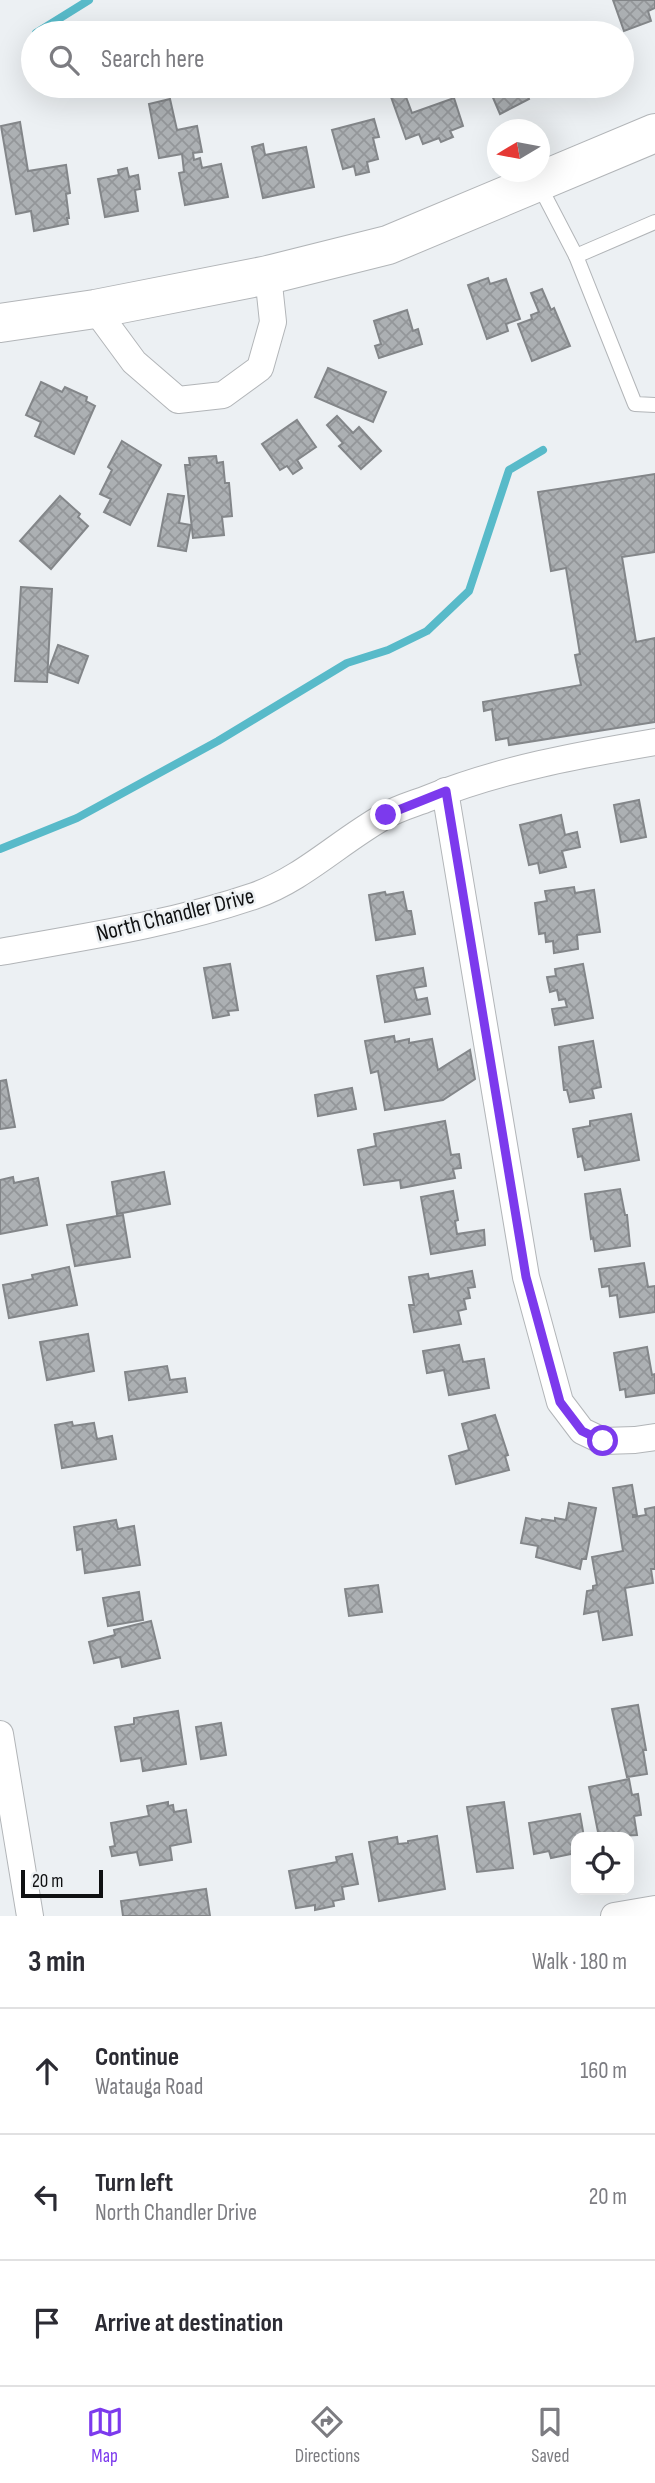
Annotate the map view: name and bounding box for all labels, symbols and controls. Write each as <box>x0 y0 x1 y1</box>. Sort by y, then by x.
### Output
search box <box>21 21 634 98</box>
icon: search <box>45 41 83 79</box>
text: Search here <box>101 44 204 75</box>
north arrow <box>487 119 550 182</box>
route end <box>370 799 401 830</box>
street label: North Chandler Drive <box>93 882 257 948</box>
route start <box>587 1425 618 1456</box>
map controls <box>571 1832 634 1895</box>
button: locate <box>571 1832 634 1895</box>
scale bar <box>21 1867 103 1899</box>
text: 20 m <box>32 1870 64 1893</box>
text: 3 min <box>28 1944 85 1980</box>
text: Walk · 180 m <box>532 1948 627 1976</box>
text: Continue <box>95 2042 179 2073</box>
icon: ahead <box>28 2052 66 2090</box>
text: 160 m <box>580 2057 627 2085</box>
text: Watauga Road <box>95 2073 203 2101</box>
text: Turn left <box>95 2168 173 2199</box>
icon: left <box>28 2178 66 2216</box>
text: 20 m <box>589 2183 627 2211</box>
text: North Chandler Drive <box>95 2199 257 2227</box>
icon: arrive <box>28 2304 66 2342</box>
text: Arrive at destination <box>95 2308 283 2339</box>
tab: Map <box>86 2403 124 2468</box>
tab: Directions <box>295 2403 360 2468</box>
tab: Saved <box>531 2403 569 2468</box>

